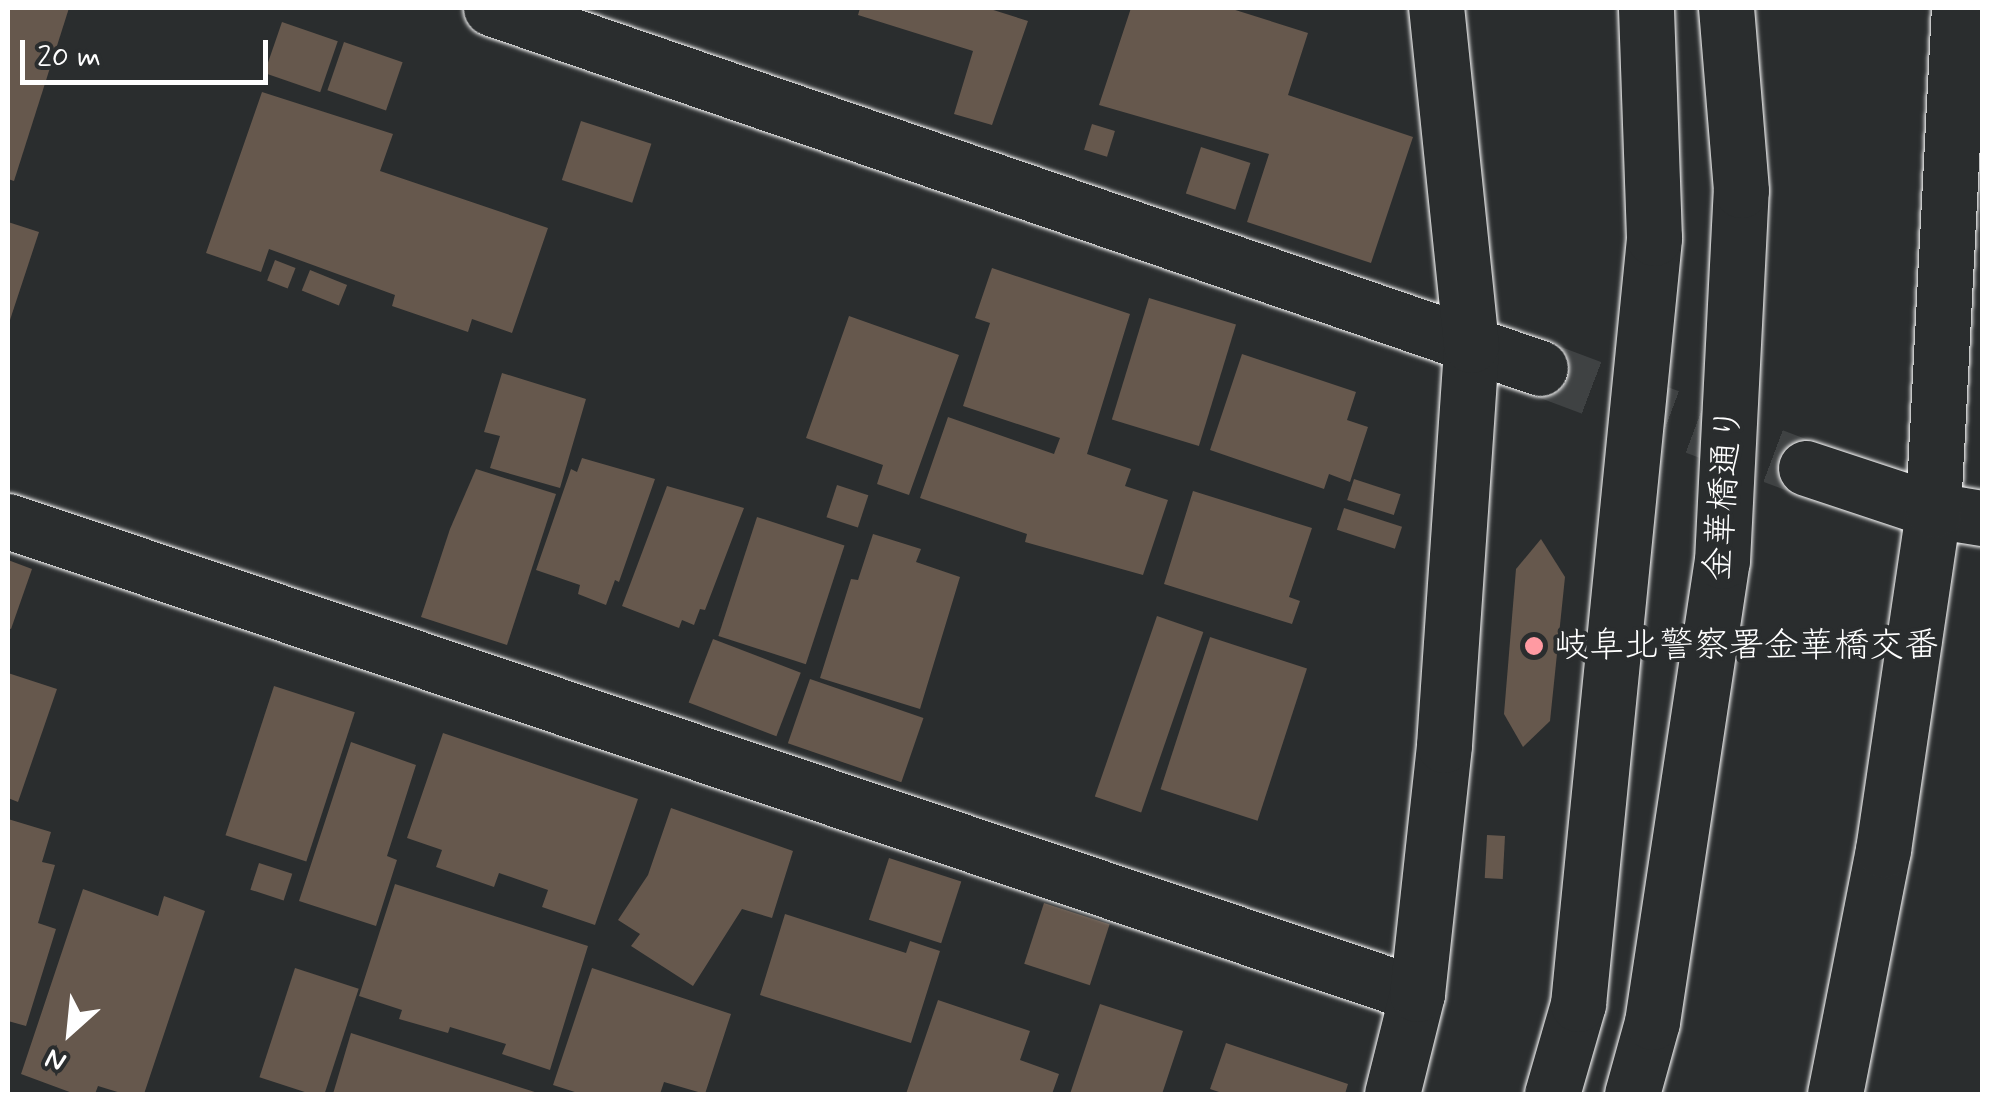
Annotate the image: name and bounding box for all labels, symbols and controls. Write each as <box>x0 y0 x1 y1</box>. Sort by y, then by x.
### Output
scale bar <box>25 20 272 82</box>
text: 20 m <box>37 38 101 77</box>
street label: 金華橋通り <box>1697 405 1751 583</box>
place label: 岐阜北警察署金華橋交番 <box>1554 625 1939 667</box>
marker: 岐阜北警察署金華橋交番 <box>1523 635 1545 657</box>
north arrow <box>20 982 120 1082</box>
text: N <box>39 1038 73 1080</box>

